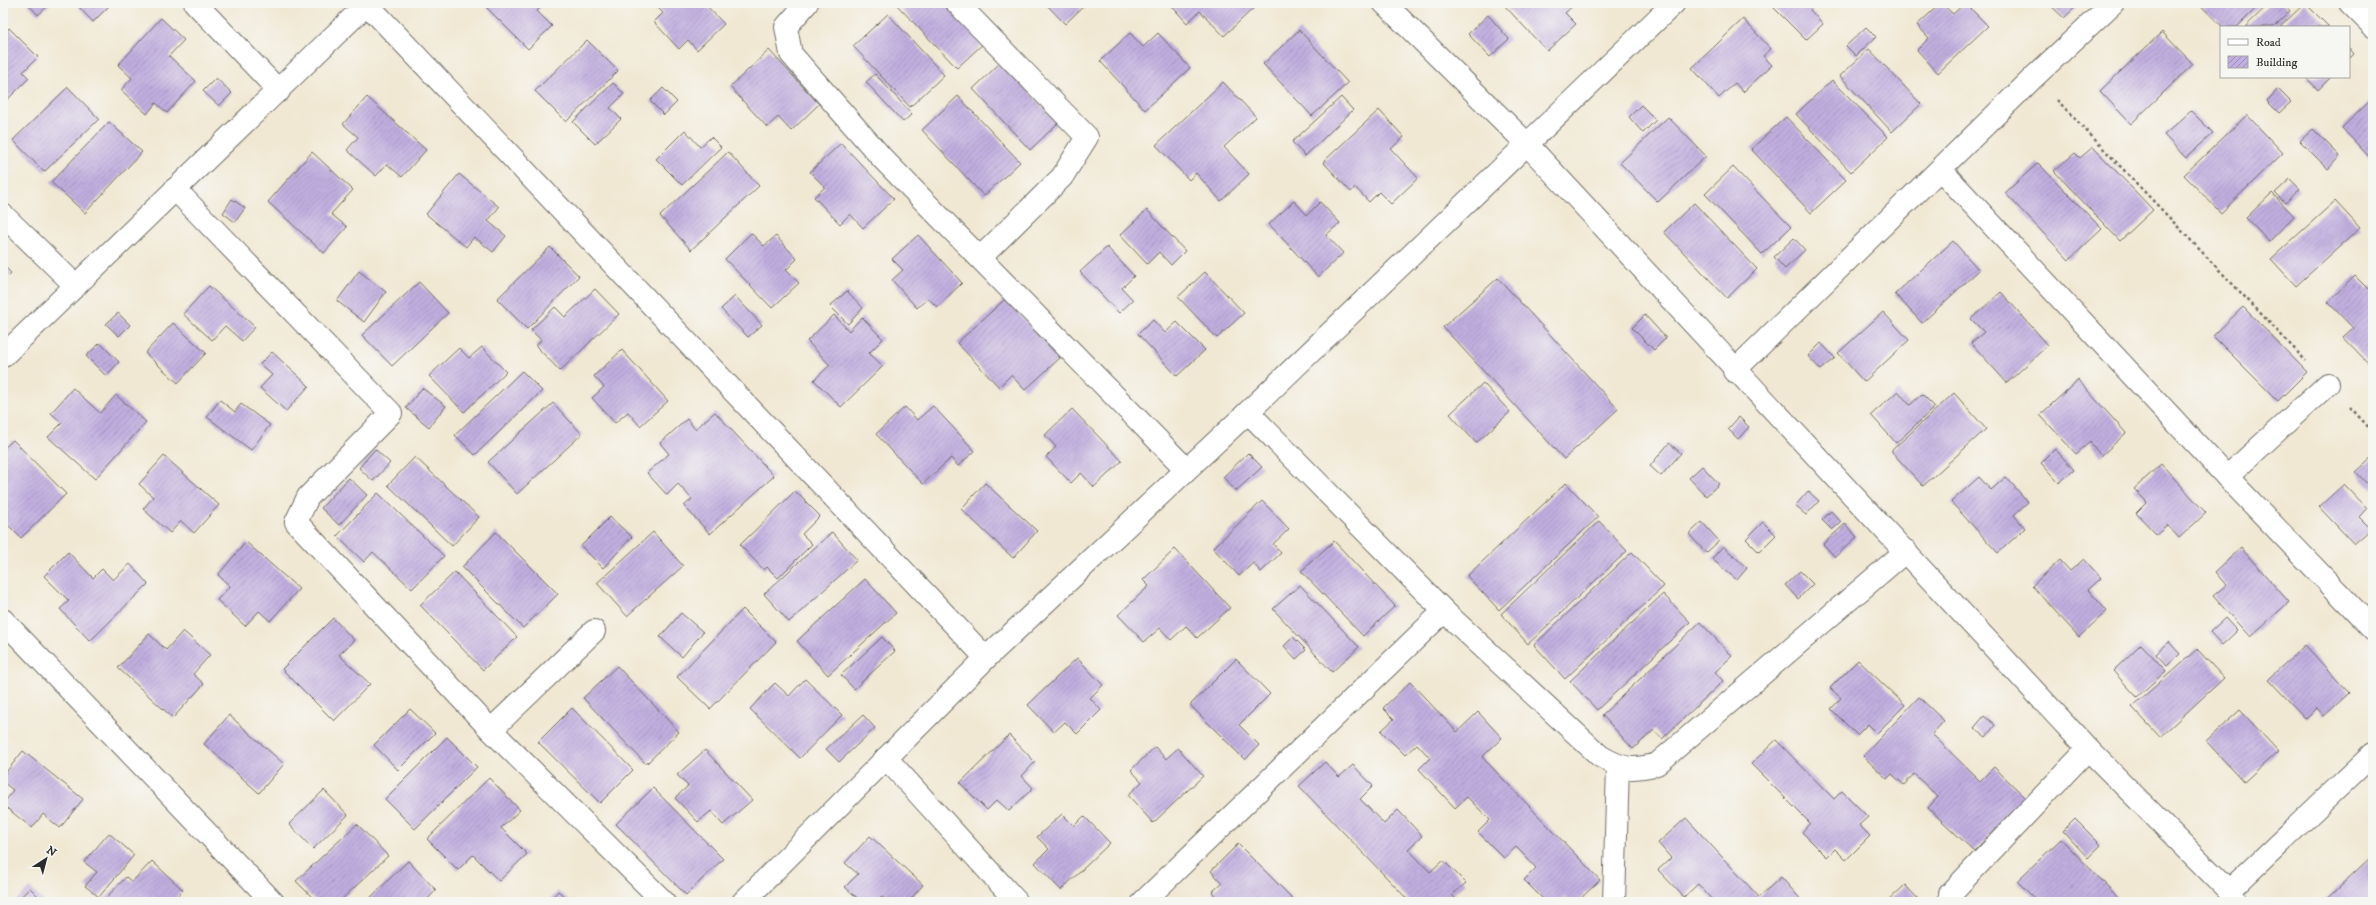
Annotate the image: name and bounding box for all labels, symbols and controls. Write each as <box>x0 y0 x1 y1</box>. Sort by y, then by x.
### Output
legend <box>2220 26 2350 78</box>
text: Road <box>2256 35 2281 50</box>
text: Building <box>2256 55 2297 70</box>
north arrow <box>26 839 66 879</box>
text: N <box>44 843 59 860</box>

